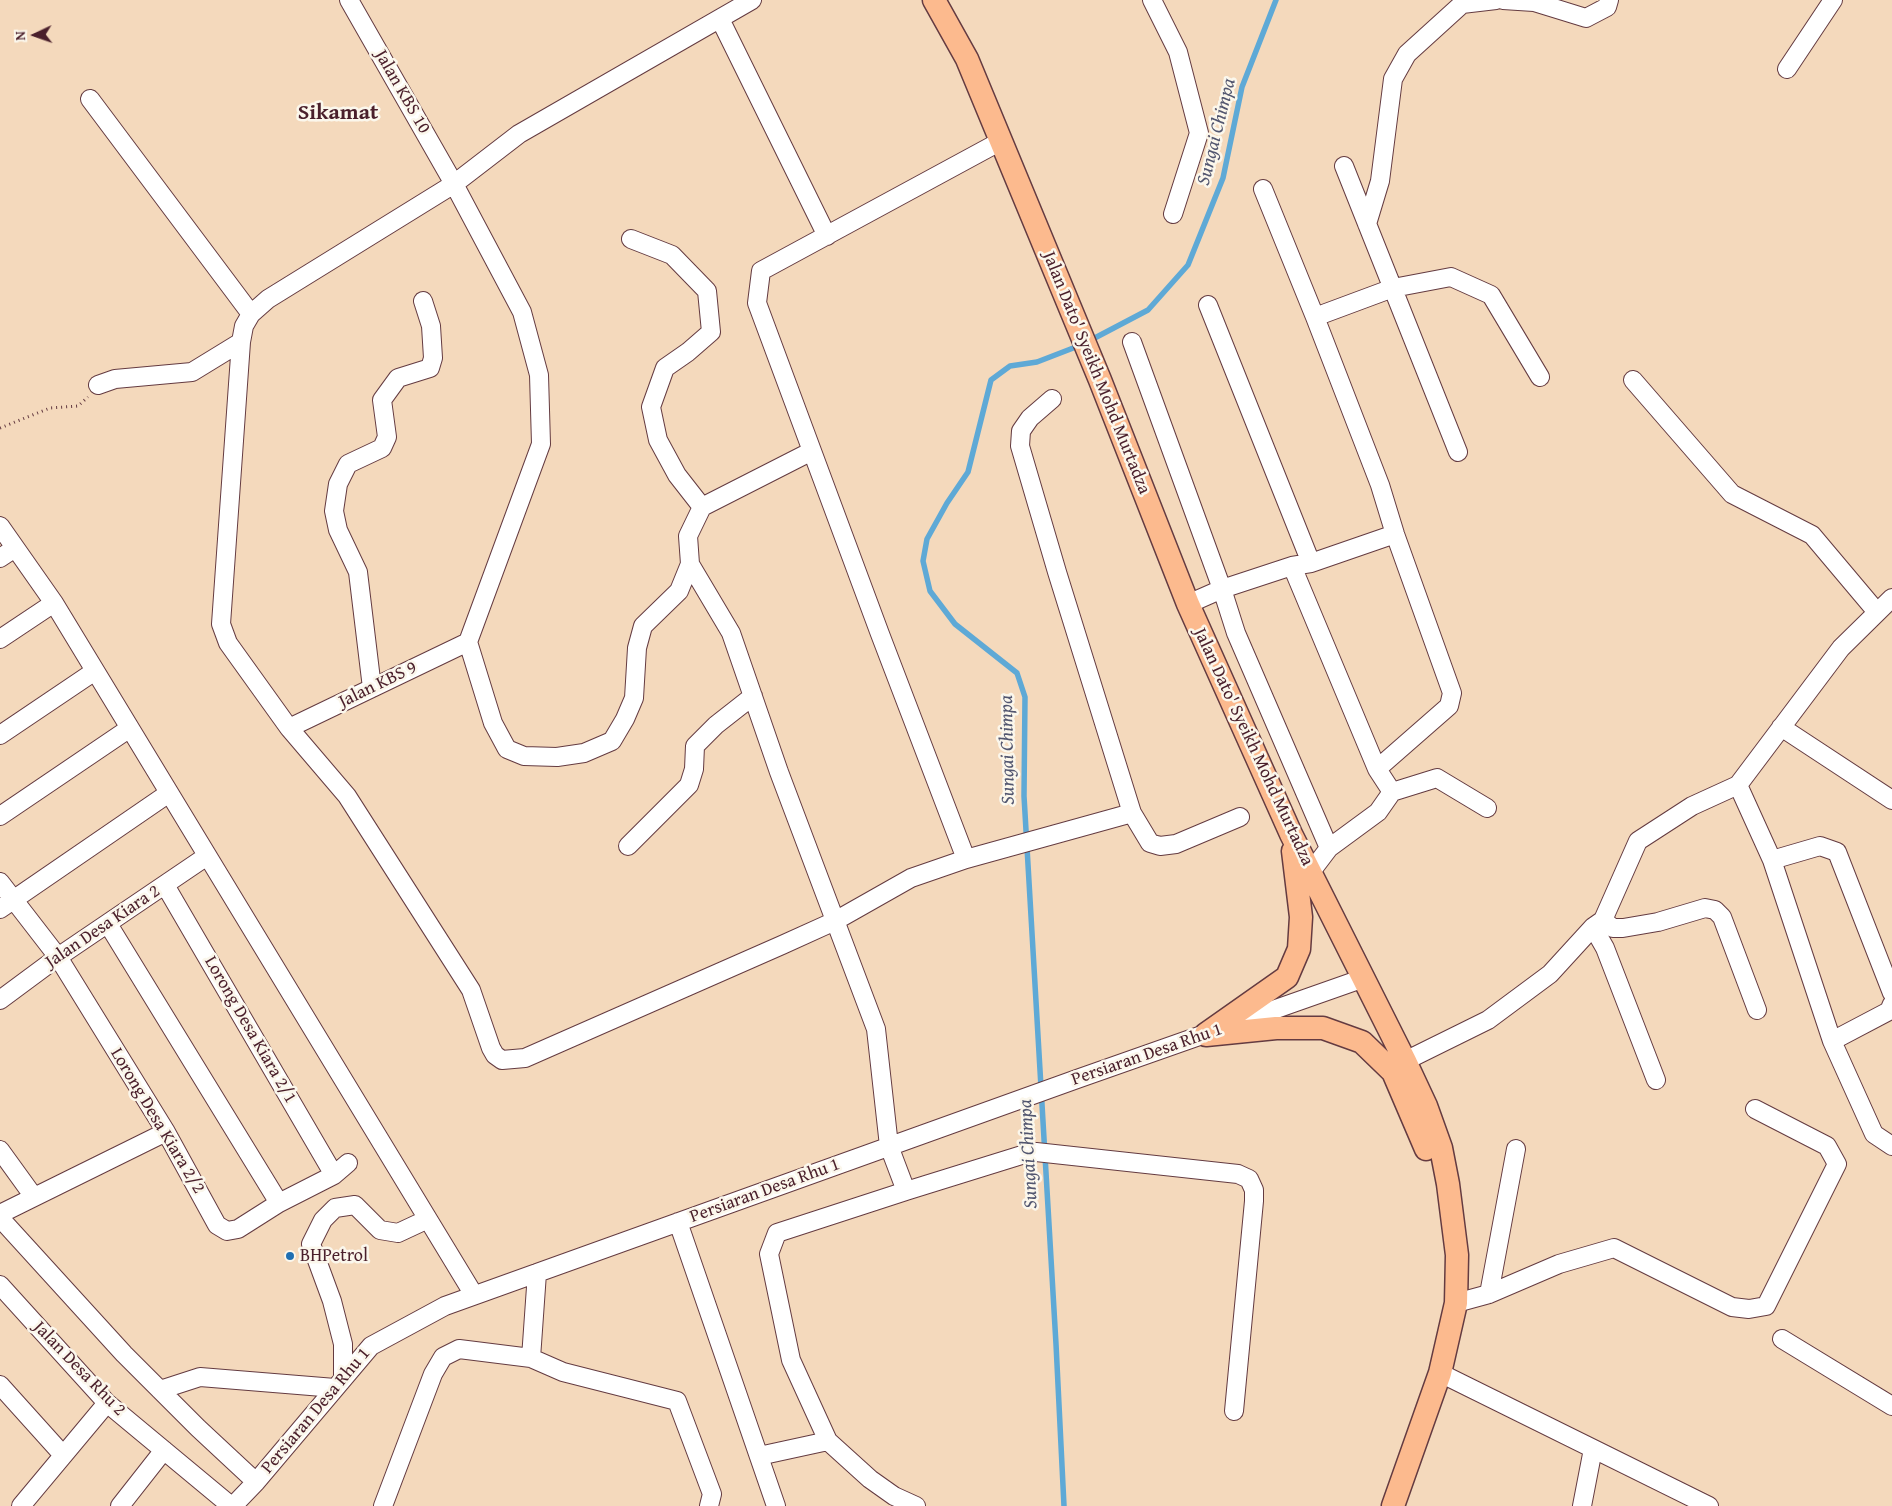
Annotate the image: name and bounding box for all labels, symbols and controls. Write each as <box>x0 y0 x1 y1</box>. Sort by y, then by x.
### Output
north arrow <box>10 10 60 60</box>
text: N <box>10 31 30 41</box>
street label: Jalan KBS 10 <box>369 46 435 138</box>
water label: Sungai Chimpa <box>1193 76 1241 188</box>
district label: Sikamat <box>298 100 378 126</box>
street label: Jalan Dato' Syeikh Mohd Murtadza <box>1037 248 1155 498</box>
street label: Jalan Dato' Syeikh Mohd Murtadza <box>1188 625 1318 869</box>
street label: Jalan KBS 9 <box>335 657 421 713</box>
water label: Sungai Chimpa <box>996 695 1020 805</box>
street label: Jalan Desa Kiara 2 <box>42 881 164 973</box>
street label: Lorong Desa Kiara 2/1 <box>199 953 301 1107</box>
street label: Persiaran Desa Rhu 1 <box>1069 1019 1225 1091</box>
street label: Lorong Desa Kiara 2/2 <box>105 1044 209 1198</box>
water label: Sungai Chimpa <box>1015 1099 1043 1209</box>
street label: Persiaran Desa Rhu 1 <box>687 1154 843 1228</box>
place label: BHPetrol <box>300 1245 368 1267</box>
marker: BHPetrol <box>284 1250 296 1262</box>
street label: Jalan Desa Rhu 2 <box>28 1317 130 1421</box>
street label: Persiaran Desa Rhu 1 <box>257 1344 375 1478</box>

